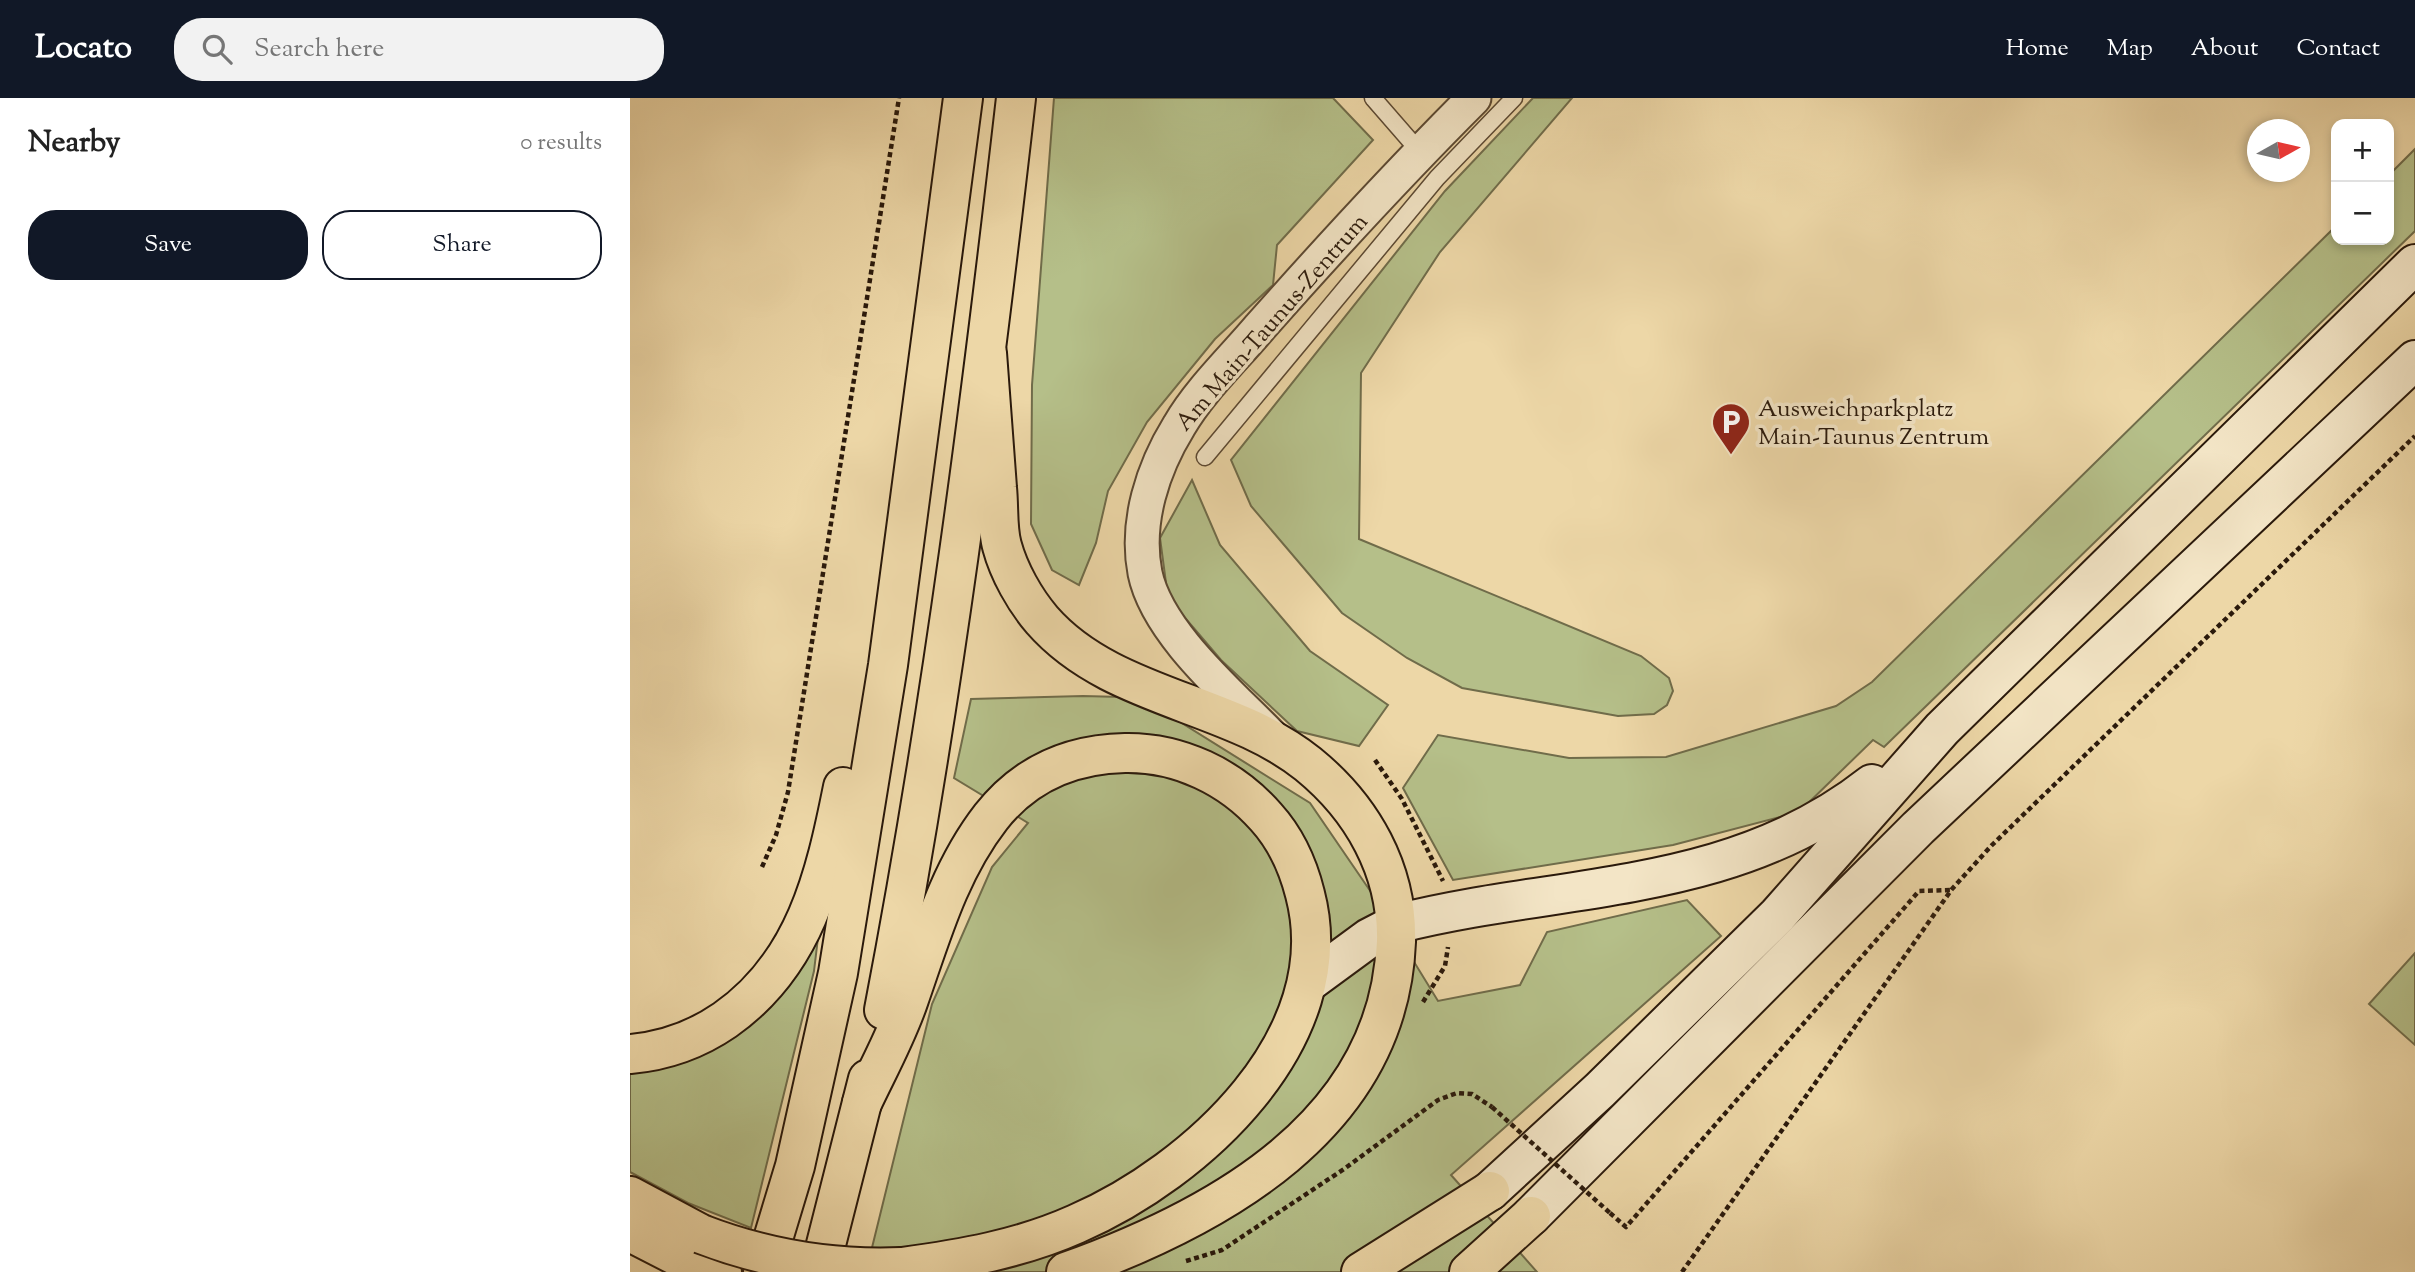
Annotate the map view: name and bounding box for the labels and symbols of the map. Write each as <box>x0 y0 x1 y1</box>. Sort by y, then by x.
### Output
north arrow <box>2247 119 2310 182</box>
street label: Am Main-Taunus-Zentrum <box>1168 207 1377 440</box>
place label: Ausweichparkplatz Main-Taunus Zentrum <box>1758 393 1989 455</box>
parking icon: Ausweichparkplatz Main-Taunus Zentrum <box>1710 401 1752 456</box>

